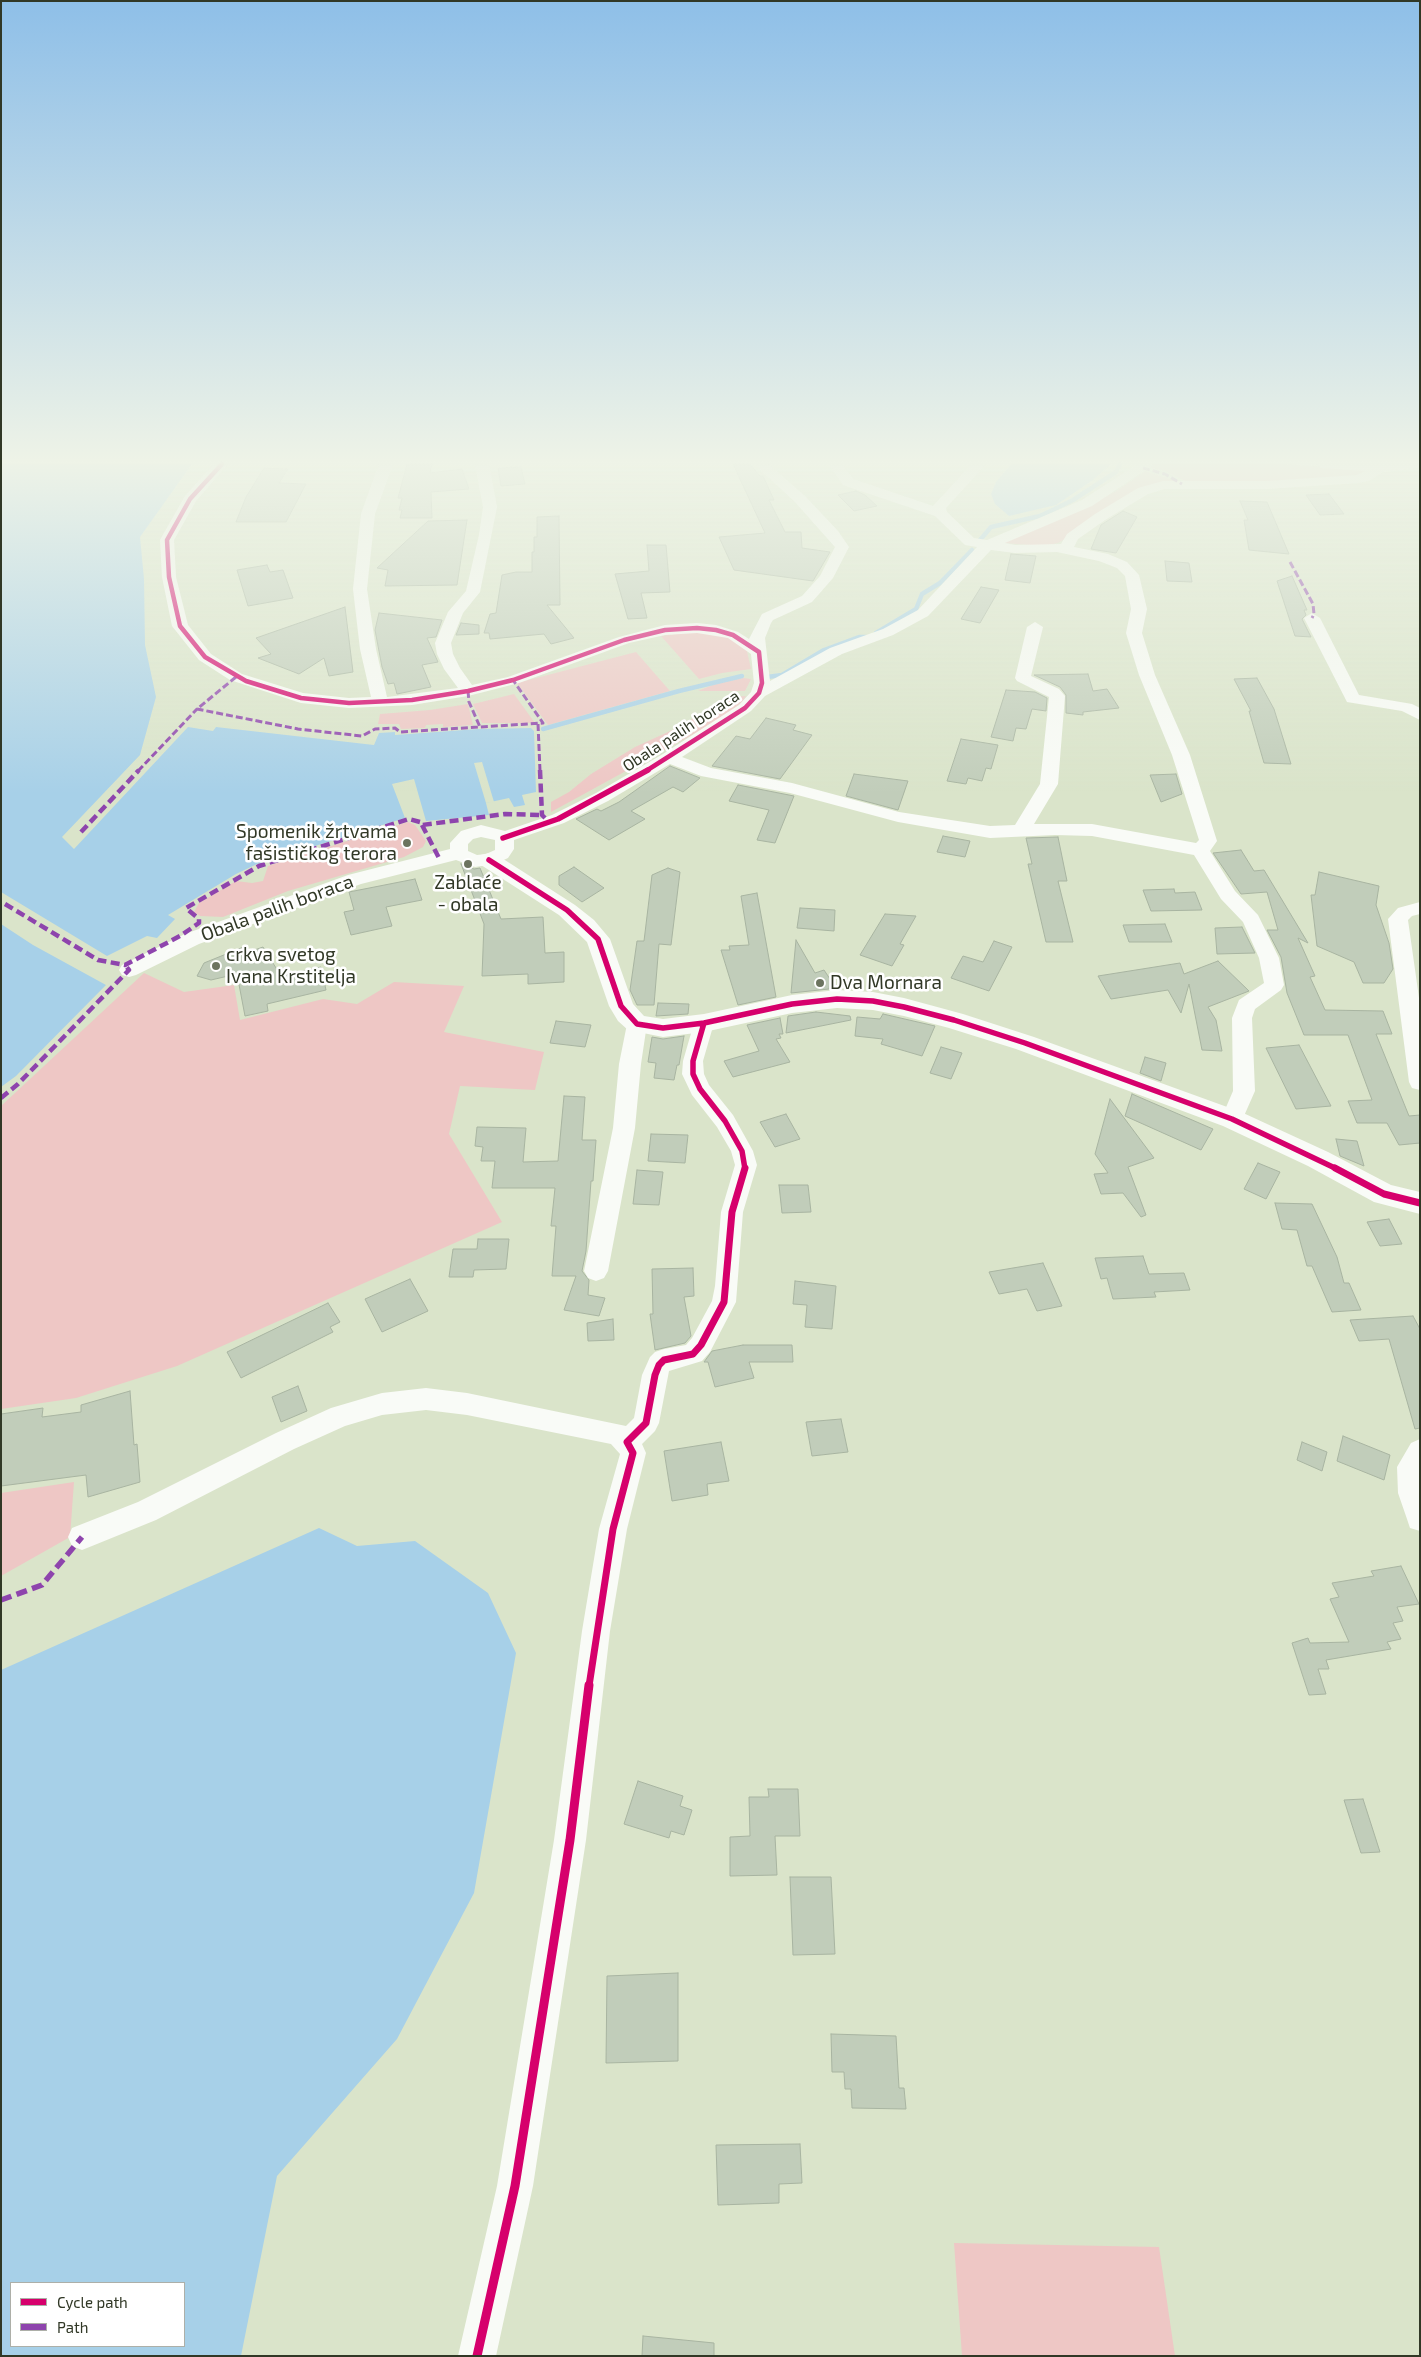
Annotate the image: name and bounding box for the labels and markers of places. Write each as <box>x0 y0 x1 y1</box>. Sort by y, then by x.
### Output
place label: Spomenik žrtvama fašističkog terora <box>236 821 397 865</box>
marker: Spomenik žrtvama fašističkog terora <box>401 837 413 849</box>
marker: Zablaće - obala <box>462 858 474 870</box>
place label: Zablaće - obala <box>434 872 502 916</box>
place label: crkva svetog Ivana Krstitelja <box>226 944 356 988</box>
marker: crkva svetog Ivana Krstitelja <box>210 960 222 972</box>
place label: Dva Mornara <box>830 972 942 994</box>
marker: Dva Mornara <box>814 977 826 989</box>

